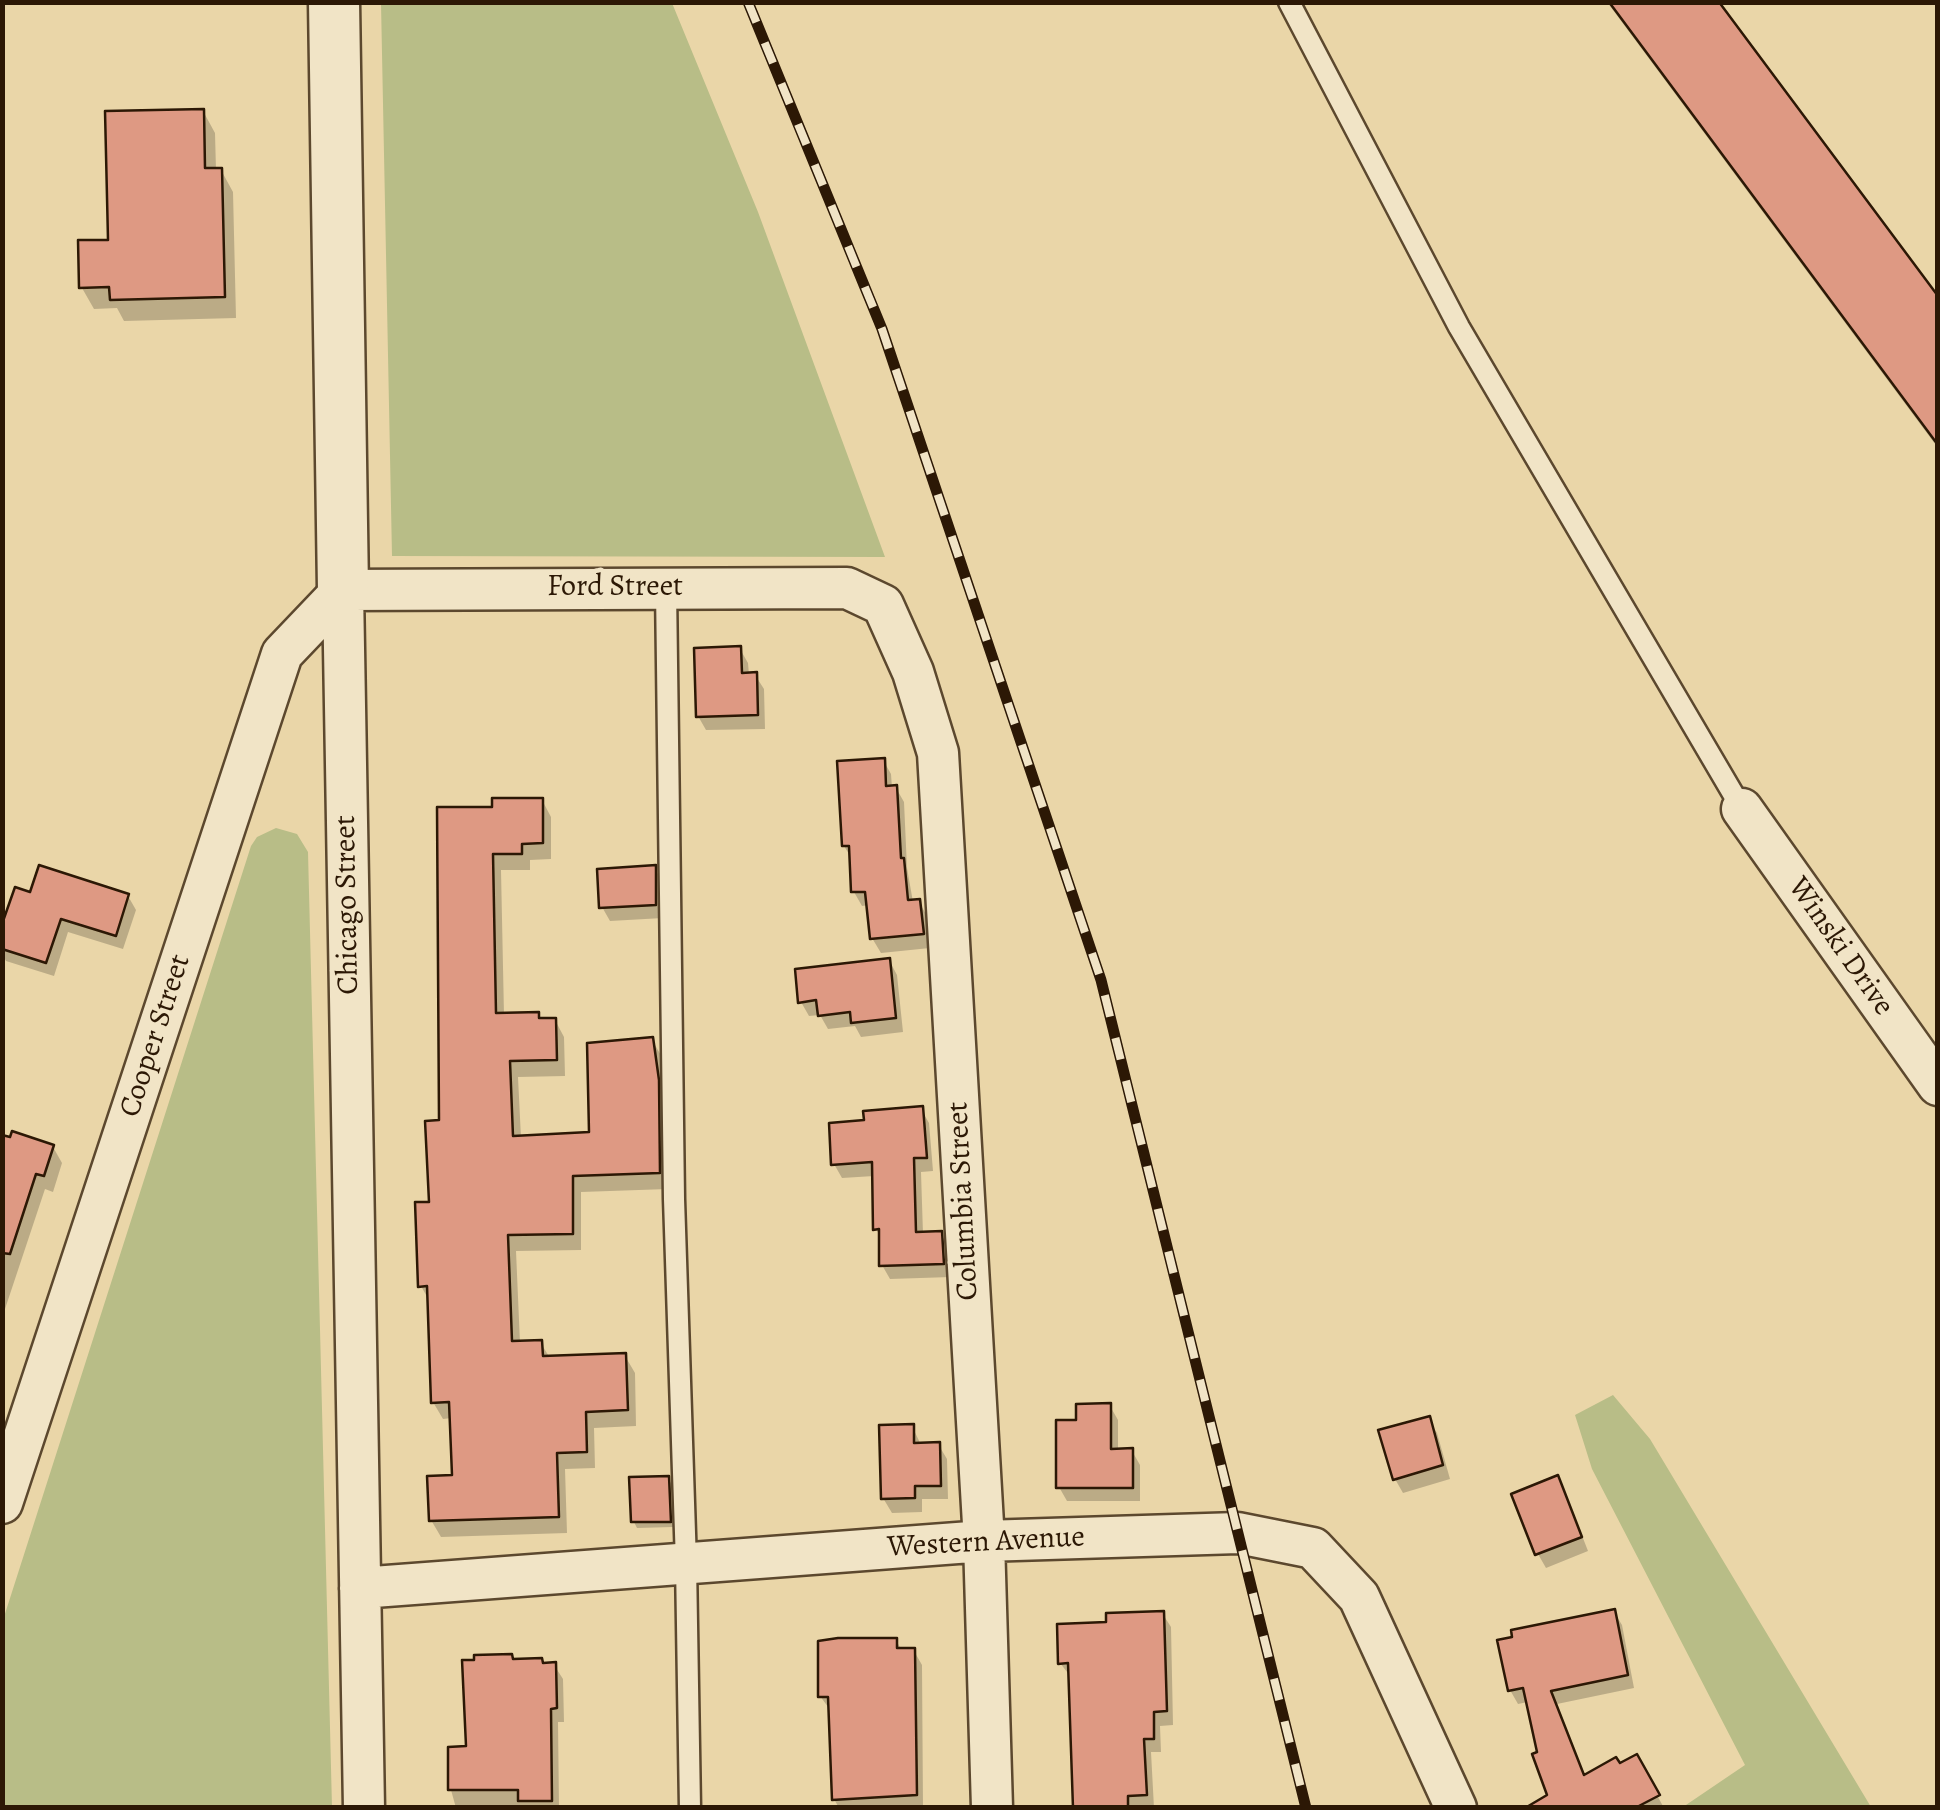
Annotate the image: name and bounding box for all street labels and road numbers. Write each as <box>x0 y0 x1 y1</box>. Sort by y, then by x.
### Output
street label: Ford Street <box>547 570 683 606</box>
street label: Chicago Street <box>328 815 368 995</box>
street label: Winski Drive <box>1779 871 1901 1023</box>
street label: Cooper Street <box>113 950 199 1122</box>
street label: Columbia Street <box>941 1101 987 1301</box>
street label: Western Avenue <box>886 1520 1086 1566</box>

